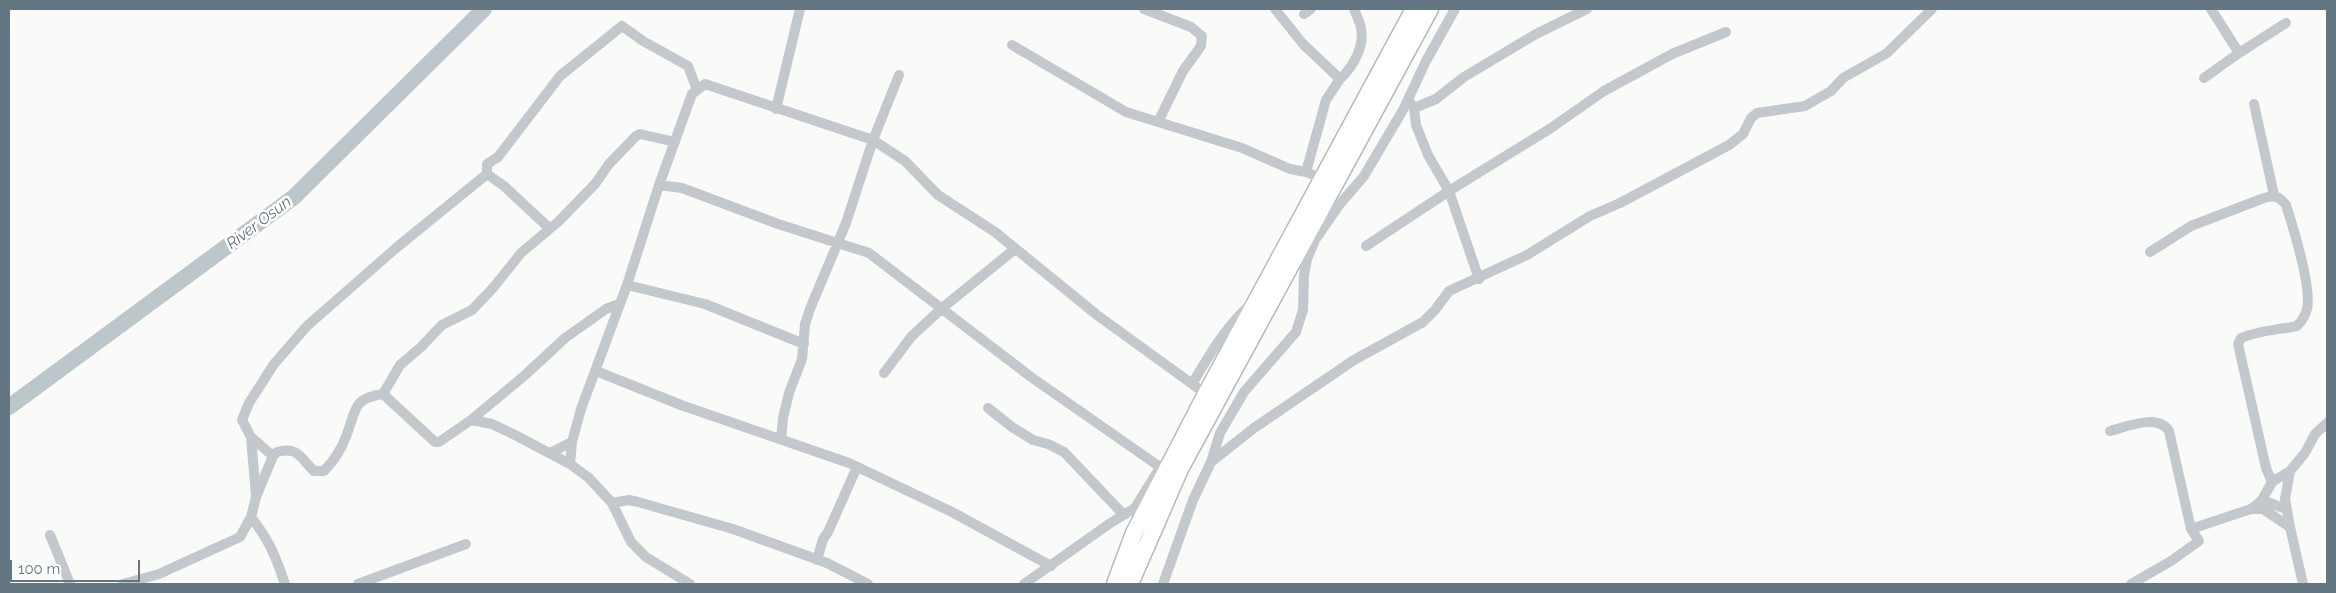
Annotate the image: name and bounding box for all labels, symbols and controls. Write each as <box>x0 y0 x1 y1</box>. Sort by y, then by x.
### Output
water label: River Osun <box>223 192 295 254</box>
scale bar <box>12 550 142 582</box>
text: 100 m <box>18 560 60 578</box>

